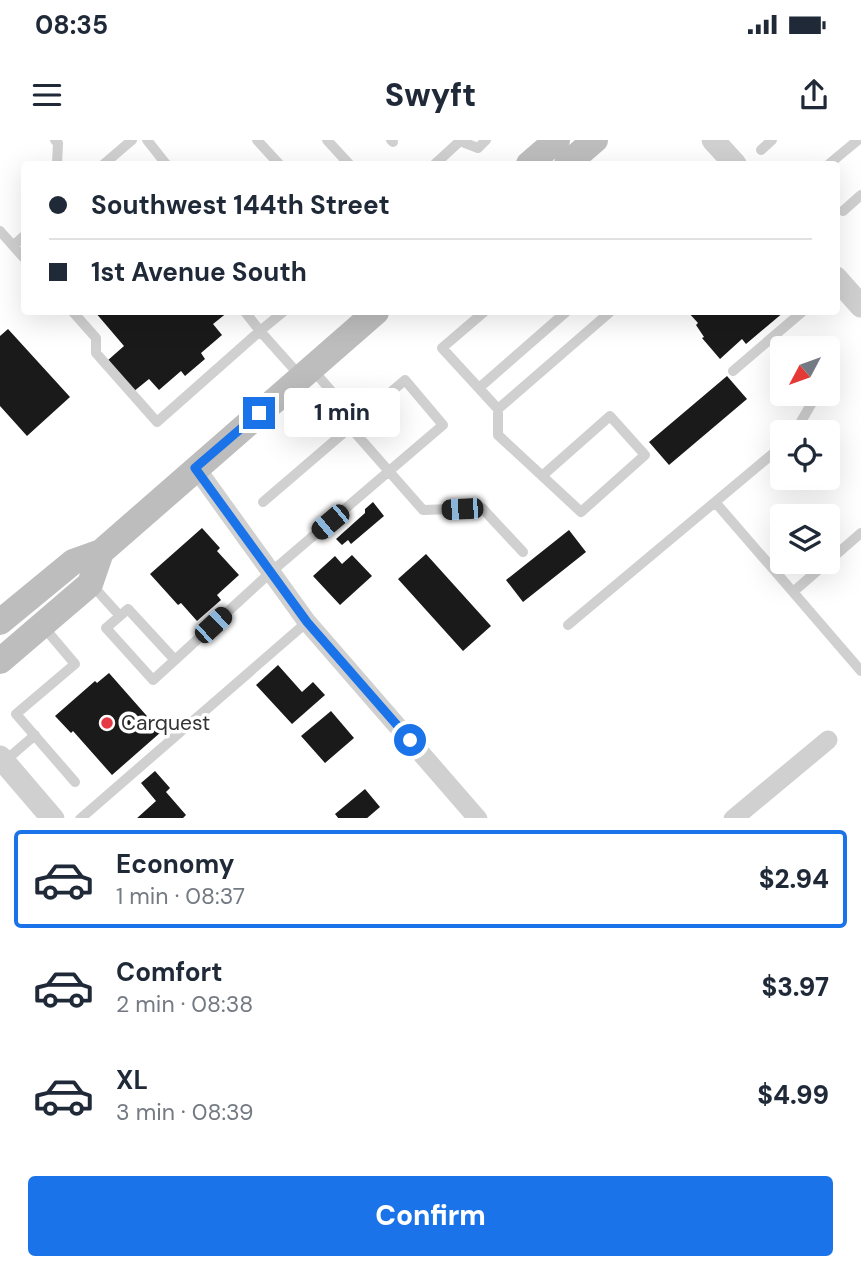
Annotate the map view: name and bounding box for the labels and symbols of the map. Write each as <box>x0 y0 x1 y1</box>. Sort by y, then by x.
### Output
north arrow <box>770 336 840 406</box>
callout: 1 min <box>284 388 399 438</box>
route end <box>243 397 275 429</box>
car <box>441 497 484 521</box>
car <box>308 500 353 544</box>
car <box>191 603 236 647</box>
place label: Carquest <box>121 709 210 737</box>
marker: Carquest <box>99 715 115 731</box>
route start <box>394 724 426 756</box>

